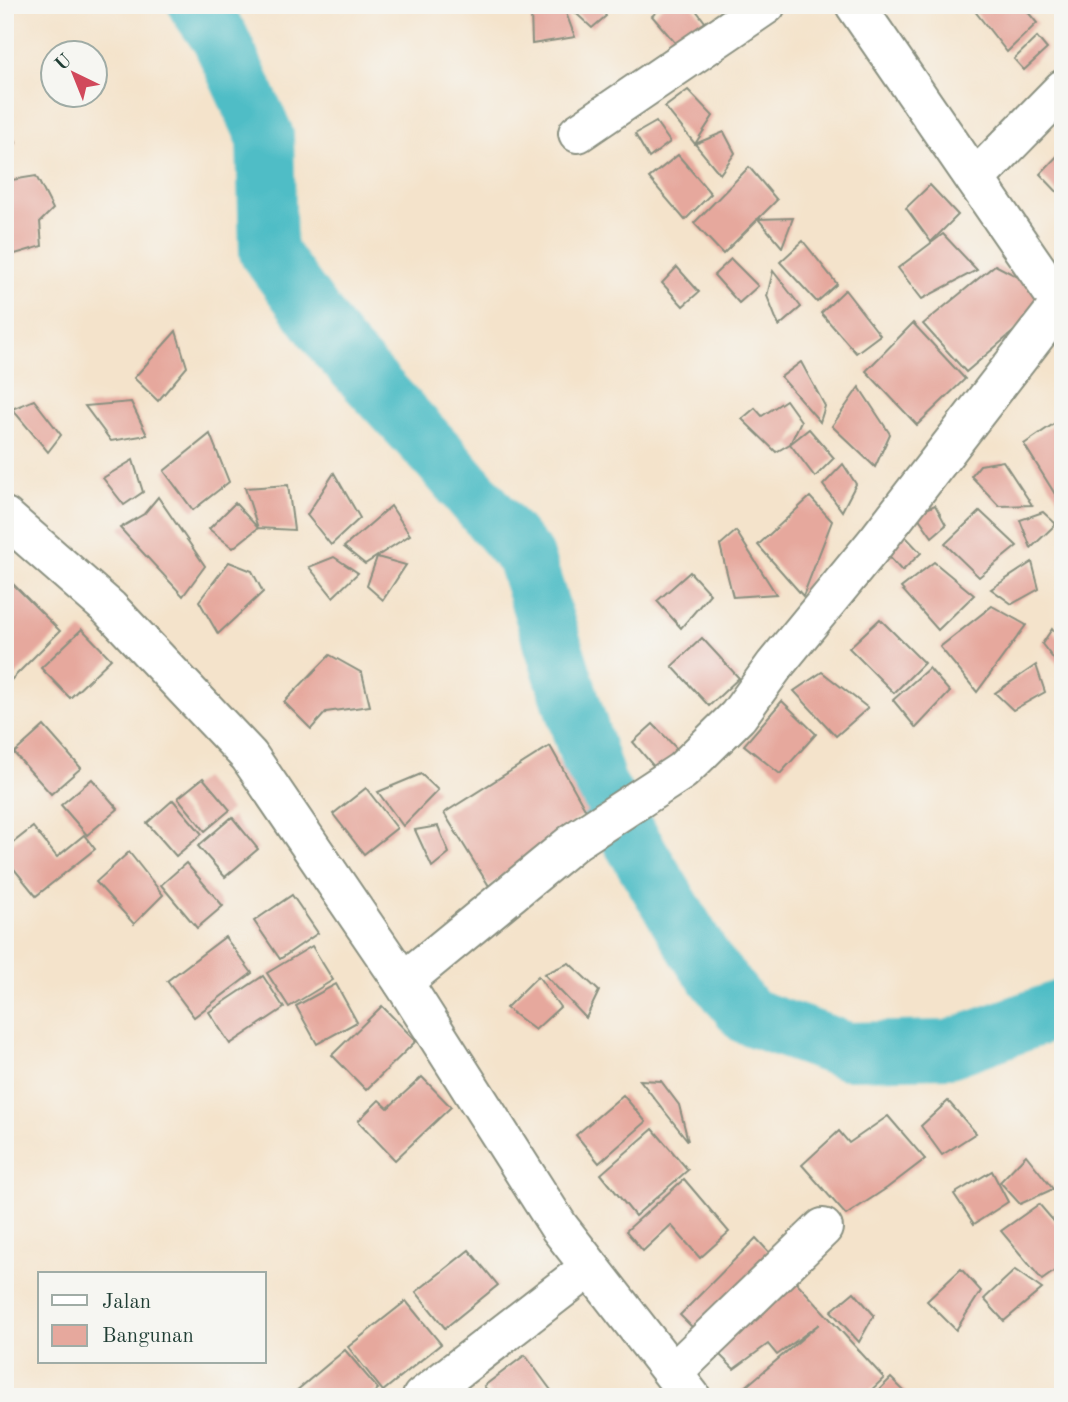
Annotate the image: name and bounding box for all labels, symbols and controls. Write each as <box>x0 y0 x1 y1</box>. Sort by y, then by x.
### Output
north arrow <box>38 38 108 108</box>
text: U <box>52 51 76 75</box>
legend <box>38 1272 266 1364</box>
text: Jalan <box>102 1292 151 1313</box>
text: Bangunan <box>102 1326 194 1347</box>

